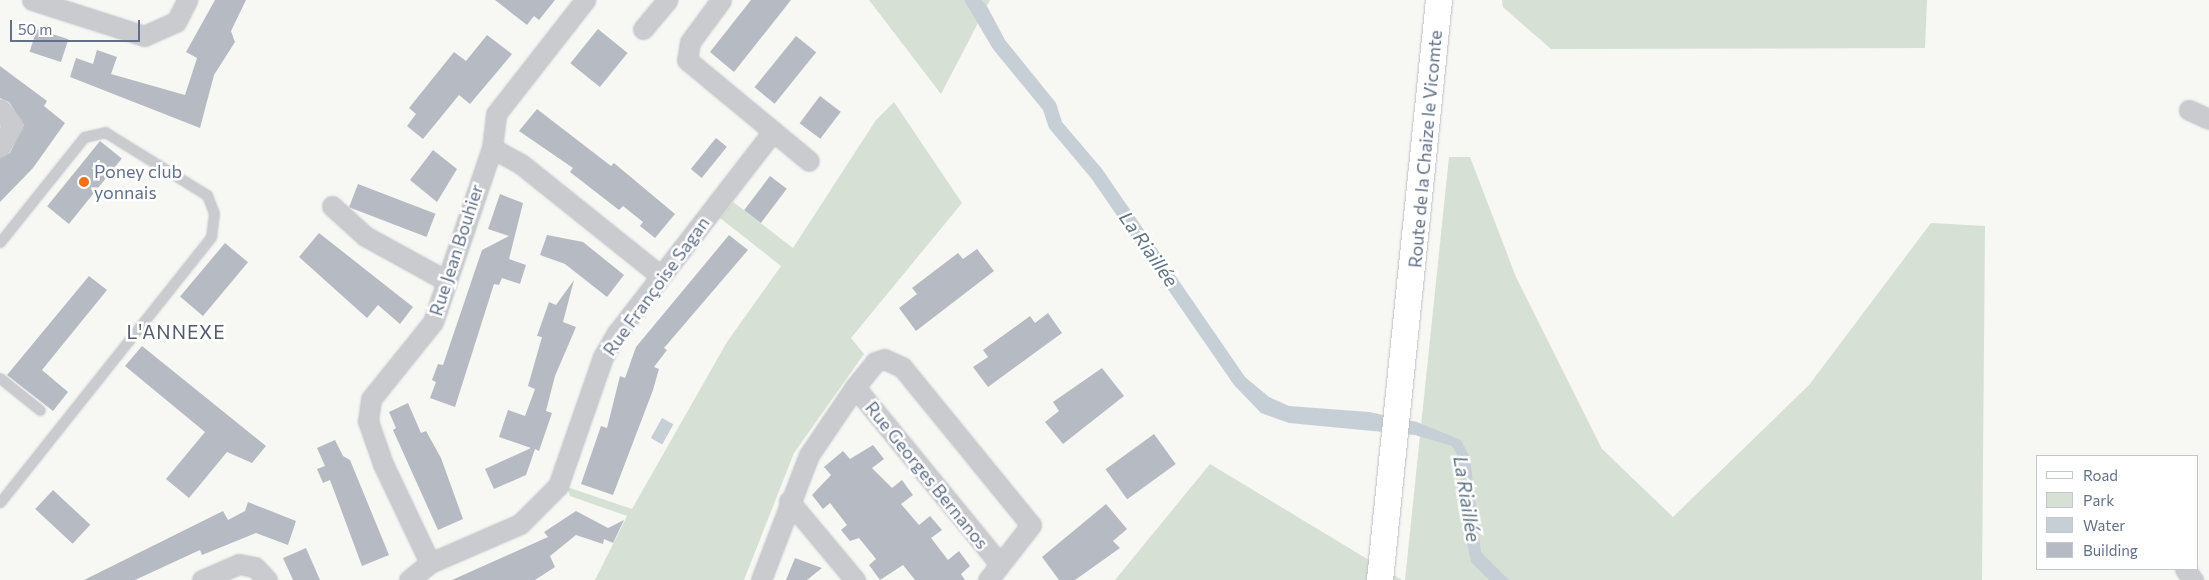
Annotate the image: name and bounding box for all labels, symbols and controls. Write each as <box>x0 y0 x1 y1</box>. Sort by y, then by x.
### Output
scale bar <box>12 10 142 42</box>
text: 50 m <box>18 20 52 38</box>
street label: Route de la Chaize le Vicomte <box>1404 29 1446 269</box>
place label: Poney club yonnais <box>94 161 182 203</box>
marker: Poney club yonnais <box>78 176 90 188</box>
street label: Rue Jean Bouhier <box>425 182 487 318</box>
water label: La Riaillée <box>1115 207 1183 291</box>
street label: Rue Françoise Sagan <box>598 212 714 360</box>
district label: L'ANNEXE <box>126 321 226 343</box>
street label: Rue Georges Bernanos <box>861 397 993 553</box>
water label: La Riaillée <box>1449 454 1485 544</box>
legend <box>2036 455 2199 570</box>
text: Road <box>2083 466 2118 484</box>
text: Park <box>2083 491 2114 509</box>
text: Water <box>2083 516 2125 534</box>
text: Building <box>2083 541 2138 559</box>

